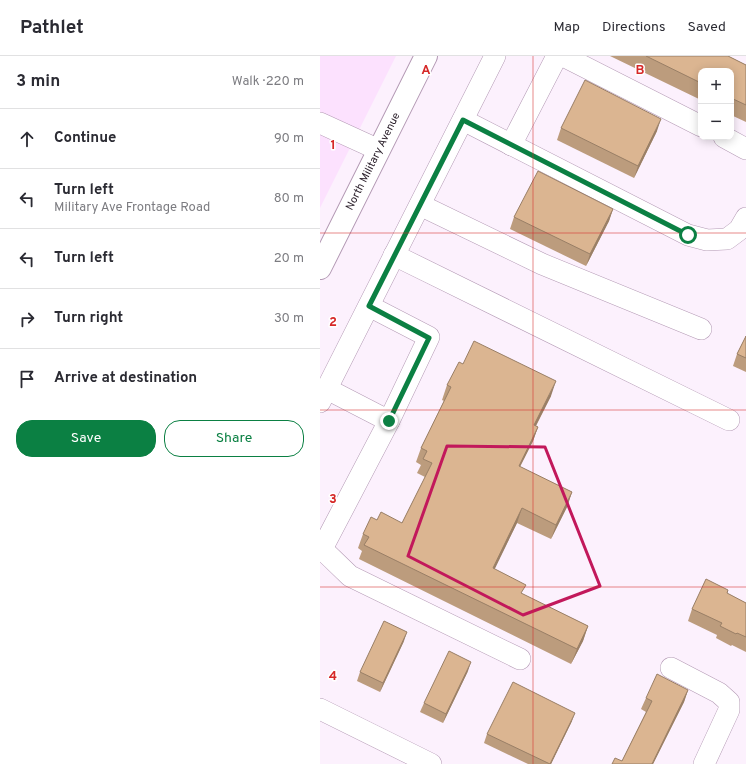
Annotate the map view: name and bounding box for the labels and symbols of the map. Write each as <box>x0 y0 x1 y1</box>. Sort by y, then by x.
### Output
text: A <box>421 63 431 79</box>
text: B <box>636 63 645 79</box>
street label: North Military Avenue <box>343 110 404 213</box>
text: 1 <box>330 138 336 154</box>
route start <box>679 226 697 244</box>
text: 2 <box>329 315 337 331</box>
route end <box>380 412 398 430</box>
text: 3 <box>329 492 337 508</box>
text: 4 <box>329 669 337 685</box>

